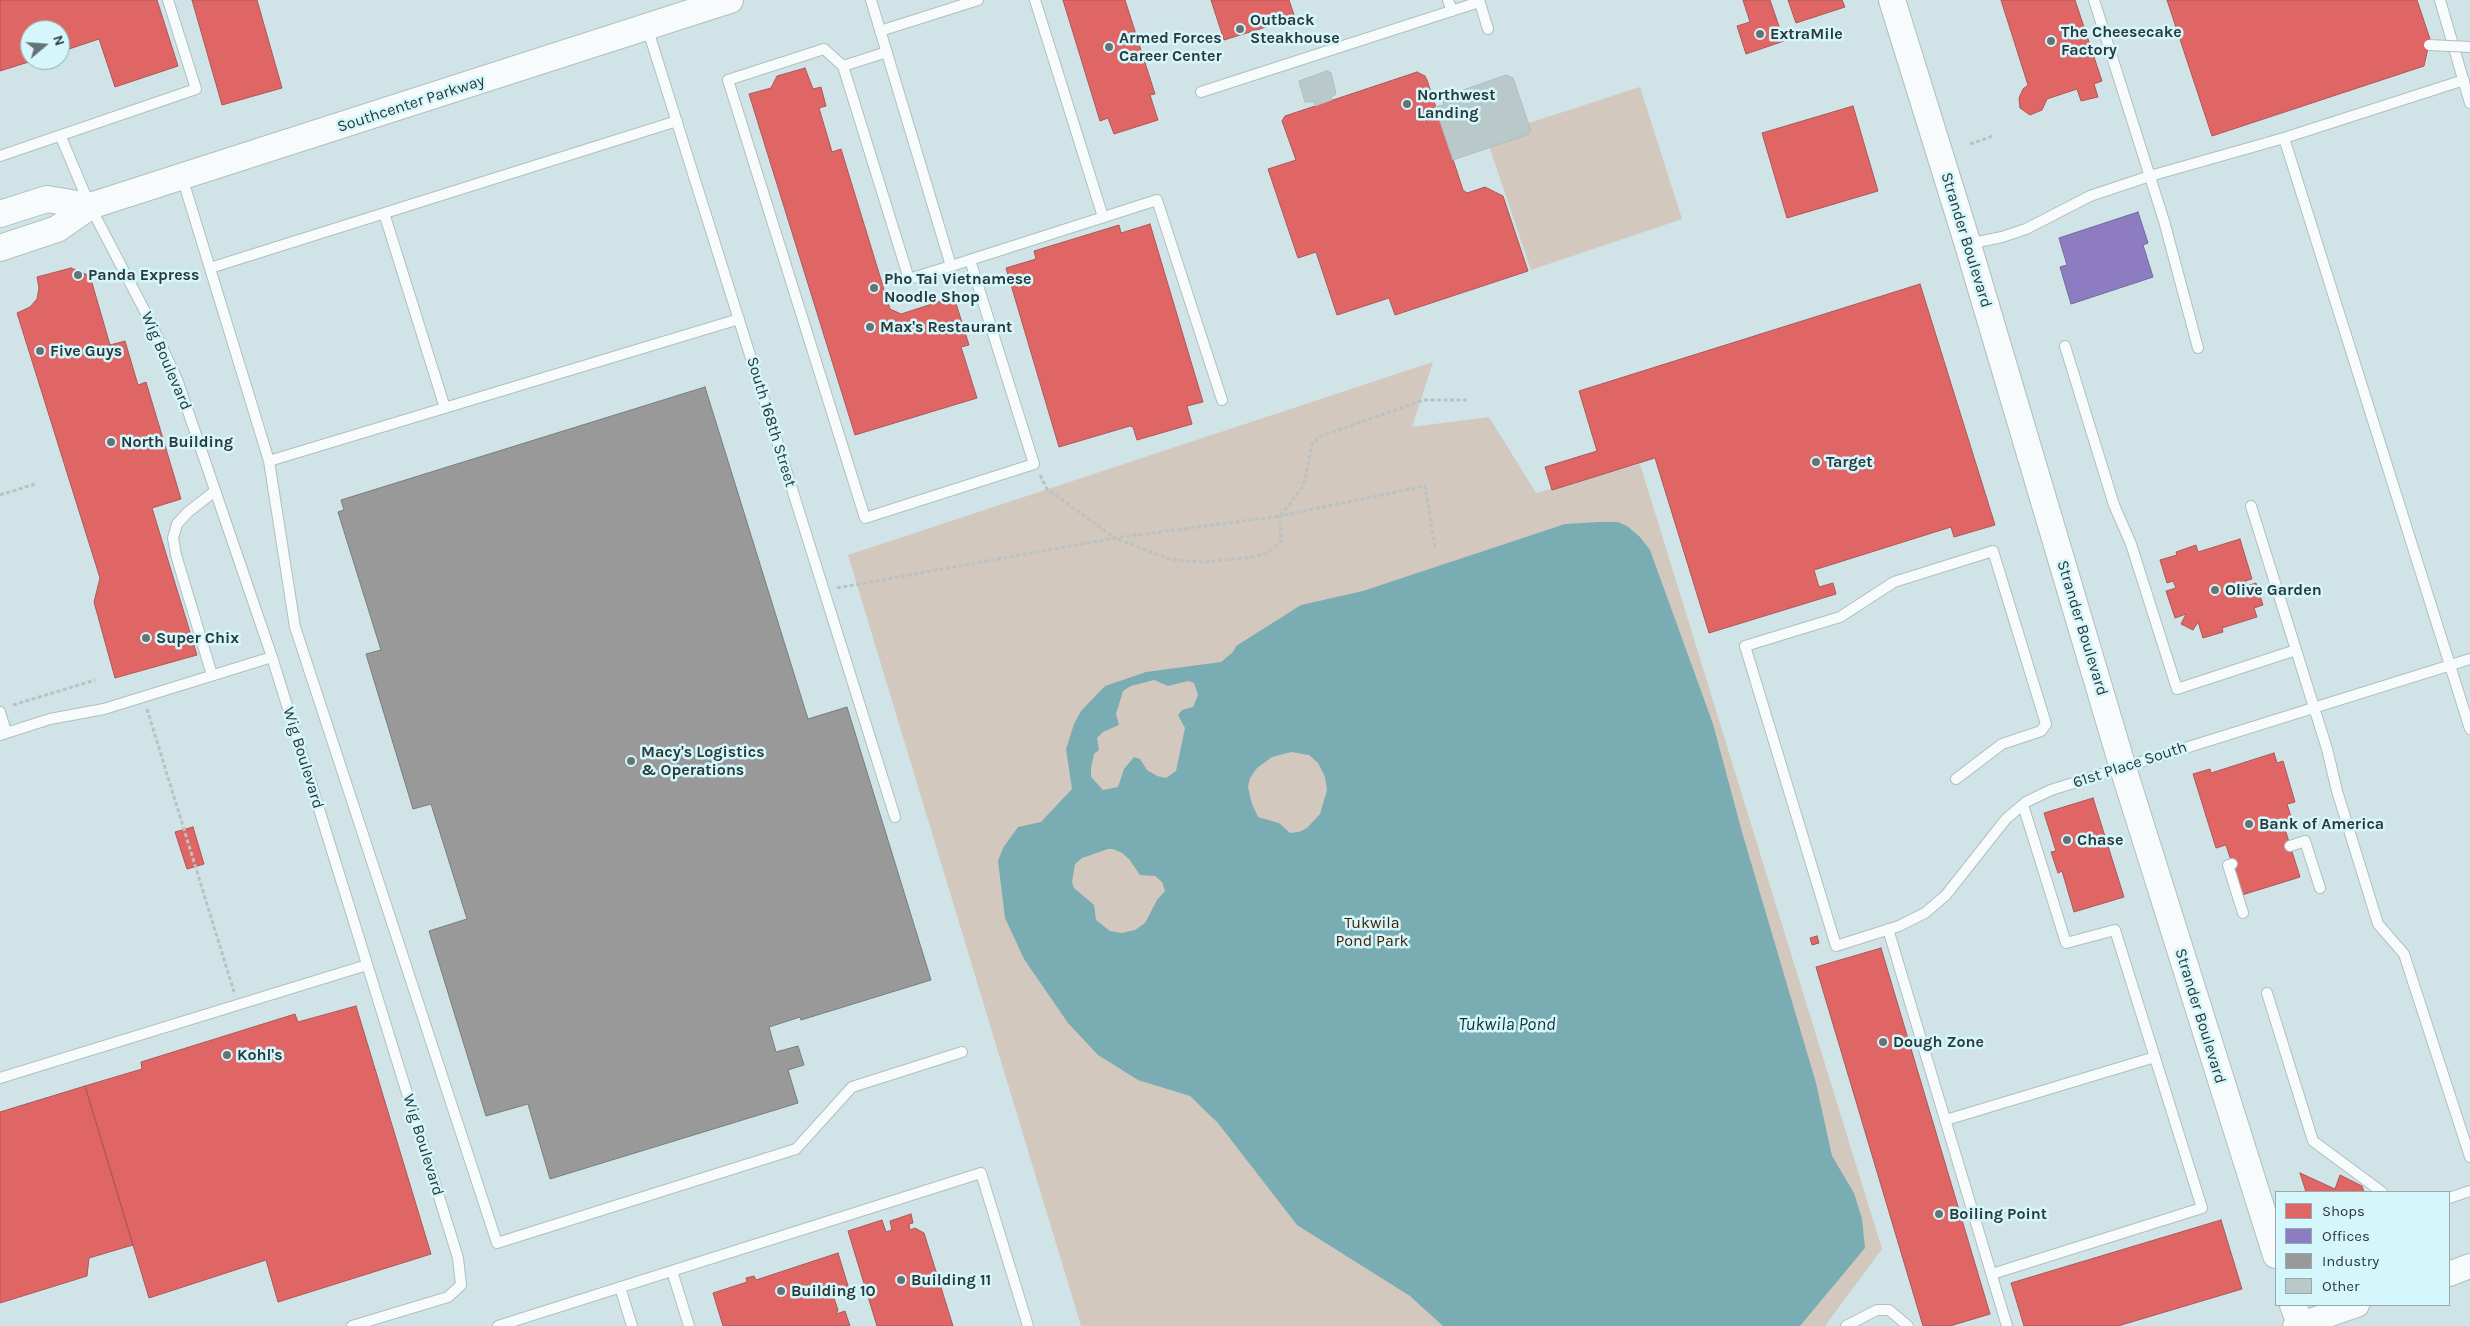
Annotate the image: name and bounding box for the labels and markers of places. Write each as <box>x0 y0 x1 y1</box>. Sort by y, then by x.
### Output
place label: Outback Steakhouse <box>1250 10 1340 48</box>
place label: The Cheesecake Factory <box>2061 22 2182 60</box>
marker: Outback Steakhouse <box>1234 23 1246 35</box>
place label: ExtraMile <box>1770 24 1843 44</box>
place label: Armed Forces Career Center <box>1119 28 1222 66</box>
marker: ExtraMile <box>1754 28 1766 40</box>
marker: The Cheesecake Factory <box>2045 35 2057 47</box>
marker: Armed Forces Career Center <box>1103 41 1115 53</box>
place label: Northwest Landing <box>1417 85 1495 123</box>
marker: Northwest Landing <box>1401 98 1413 110</box>
place label: Panda Express <box>88 265 199 285</box>
marker: Panda Express <box>72 269 84 281</box>
place label: Pho Tai Vietnamese Noodle Shop <box>884 269 1032 307</box>
marker: Pho Tai Vietnamese Noodle Shop <box>868 282 880 294</box>
place label: Max's Restaurant <box>880 317 1012 337</box>
marker: Max's Restaurant <box>864 321 876 333</box>
place label: Five Guys <box>50 341 122 361</box>
marker: Five Guys <box>34 345 46 357</box>
place label: North Building <box>121 432 233 452</box>
marker: North Building <box>105 436 117 448</box>
place label: Target <box>1826 452 1873 472</box>
marker: Target <box>1810 456 1822 468</box>
place label: Olive Garden <box>2225 580 2322 600</box>
marker: Olive Garden <box>2209 584 2221 596</box>
place label: Super Chix <box>156 628 239 648</box>
marker: Super Chix <box>140 632 152 644</box>
place label: Macy's Logistics & Operations <box>641 742 765 780</box>
marker: Macy's Logistics & Operations <box>625 755 637 767</box>
place label: Bank of America <box>2259 814 2384 834</box>
marker: Bank of America <box>2243 818 2255 830</box>
place label: Chase <box>2077 830 2123 850</box>
marker: Chase <box>2061 834 2073 846</box>
place label: Dough Zone <box>1893 1032 1984 1052</box>
marker: Dough Zone <box>1877 1036 1889 1048</box>
place label: Kohl's <box>237 1045 283 1065</box>
marker: Kohl's <box>221 1049 233 1061</box>
place label: Boiling Point <box>1949 1204 2047 1224</box>
marker: Boiling Point <box>1933 1208 1945 1220</box>
place label: Building 11 <box>911 1270 991 1290</box>
marker: Building 11 <box>895 1274 907 1286</box>
place label: Building 10 <box>791 1281 876 1301</box>
marker: Building 10 <box>775 1285 787 1297</box>

